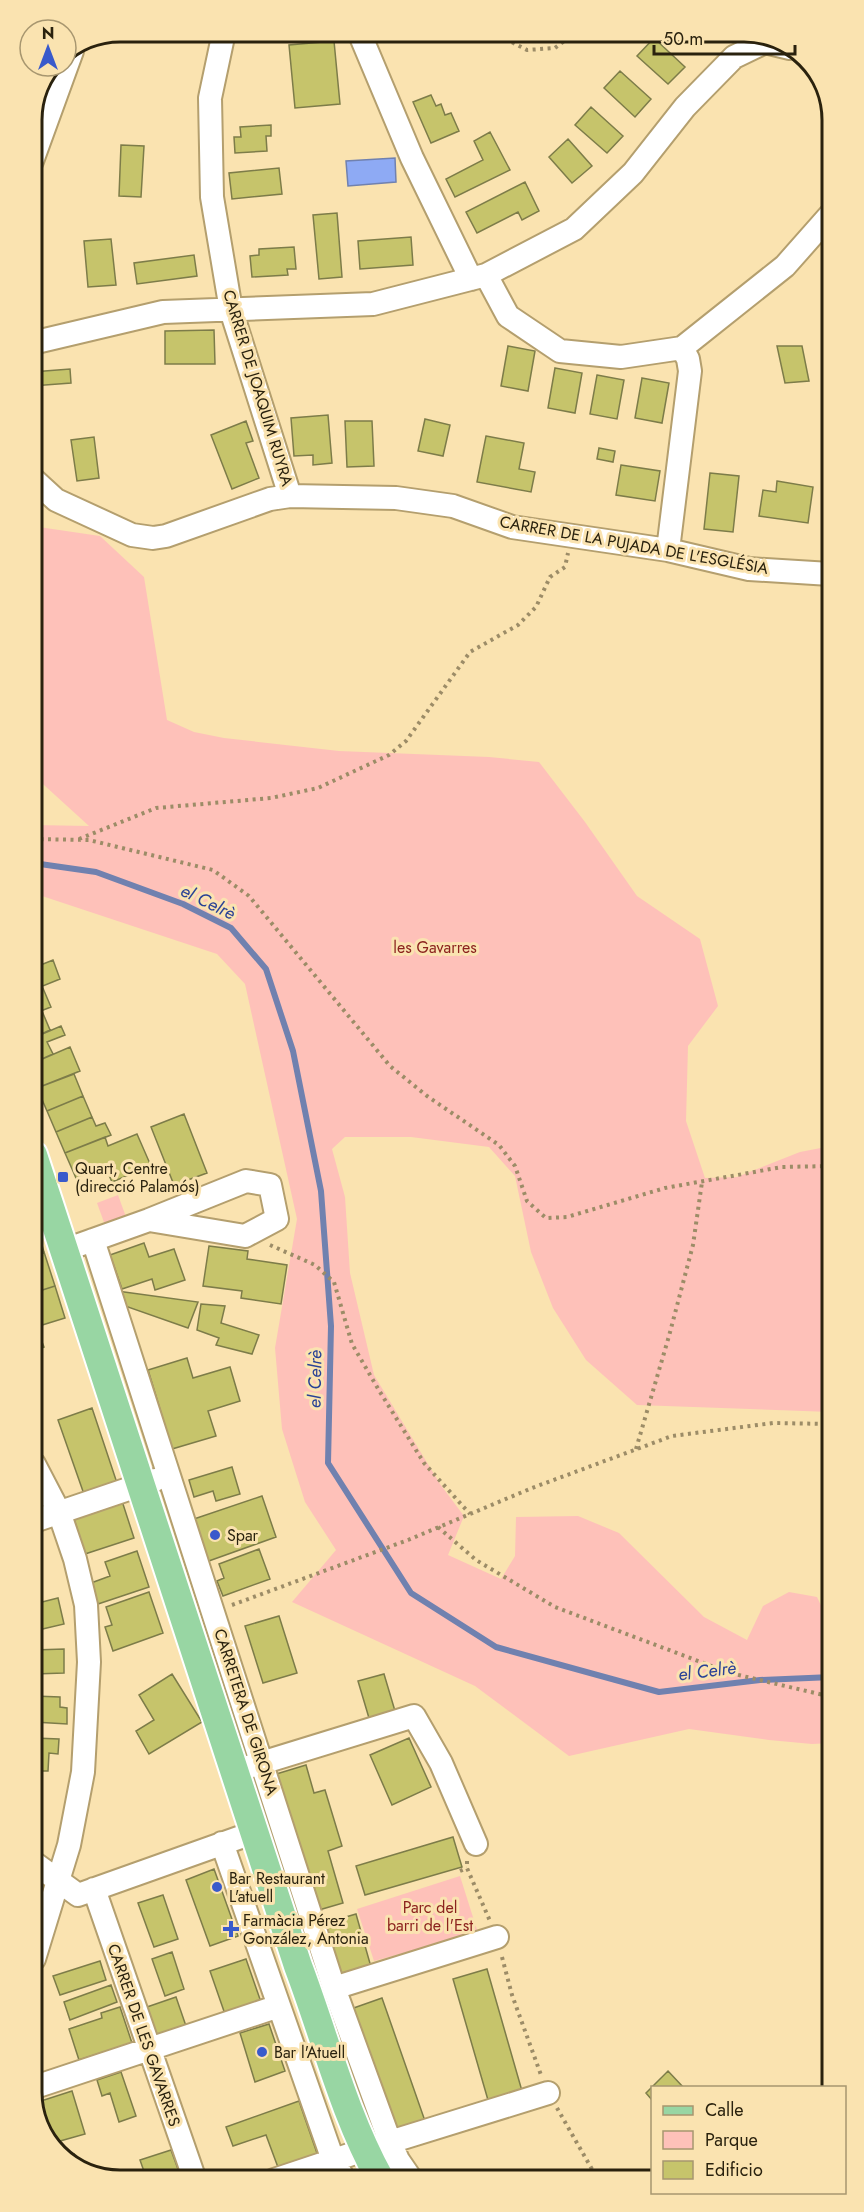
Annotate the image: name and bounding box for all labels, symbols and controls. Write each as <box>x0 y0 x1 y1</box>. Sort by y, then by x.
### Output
north arrow <box>18 18 78 78</box>
scale bar <box>654 18 795 56</box>
text: N <box>42 22 54 45</box>
text: 50 m <box>663 26 703 52</box>
street label: CARRER DE JOAQUIM RUYRA <box>217 287 299 489</box>
street label: CARRER DE LA PUJADA DE L'ESGLÉSIA <box>498 510 770 580</box>
water label: el Celrè <box>176 878 240 926</box>
park label: les Gavarres <box>393 936 477 959</box>
place label: Quart, Centre (direcció Palamós) <box>75 1157 200 1198</box>
marker: Quart, Centre (direcció Palamós) <box>56 1170 70 1184</box>
water label: el Celrè <box>301 1350 329 1408</box>
place label: Spar <box>227 1524 259 1547</box>
marker: Spar <box>208 1528 222 1542</box>
street label: CARRETERA DE GIRONA <box>208 1626 284 1799</box>
water label: el Celrè <box>677 1655 737 1687</box>
place label: Bar Restaurant L'atuell <box>229 1867 325 1908</box>
marker: Bar Restaurant L'atuell <box>210 1880 224 1894</box>
park label: Parc del barri de l'Est <box>387 1896 473 1937</box>
place label: Farmàcia Pérez González, Antonia <box>243 1909 369 1950</box>
marker: Farmàcia Pérez González, Antonia <box>224 1922 238 1936</box>
street label: CARRER DE LES GAVARRES <box>102 1941 186 2130</box>
place label: Bar l'Atuell <box>274 2041 345 2064</box>
marker: Bar l'Atuell <box>255 2045 269 2059</box>
legend <box>651 2086 846 2194</box>
text: Calle <box>705 2097 744 2123</box>
text: Parque <box>705 2127 758 2153</box>
text: Edificio <box>705 2157 763 2183</box>

